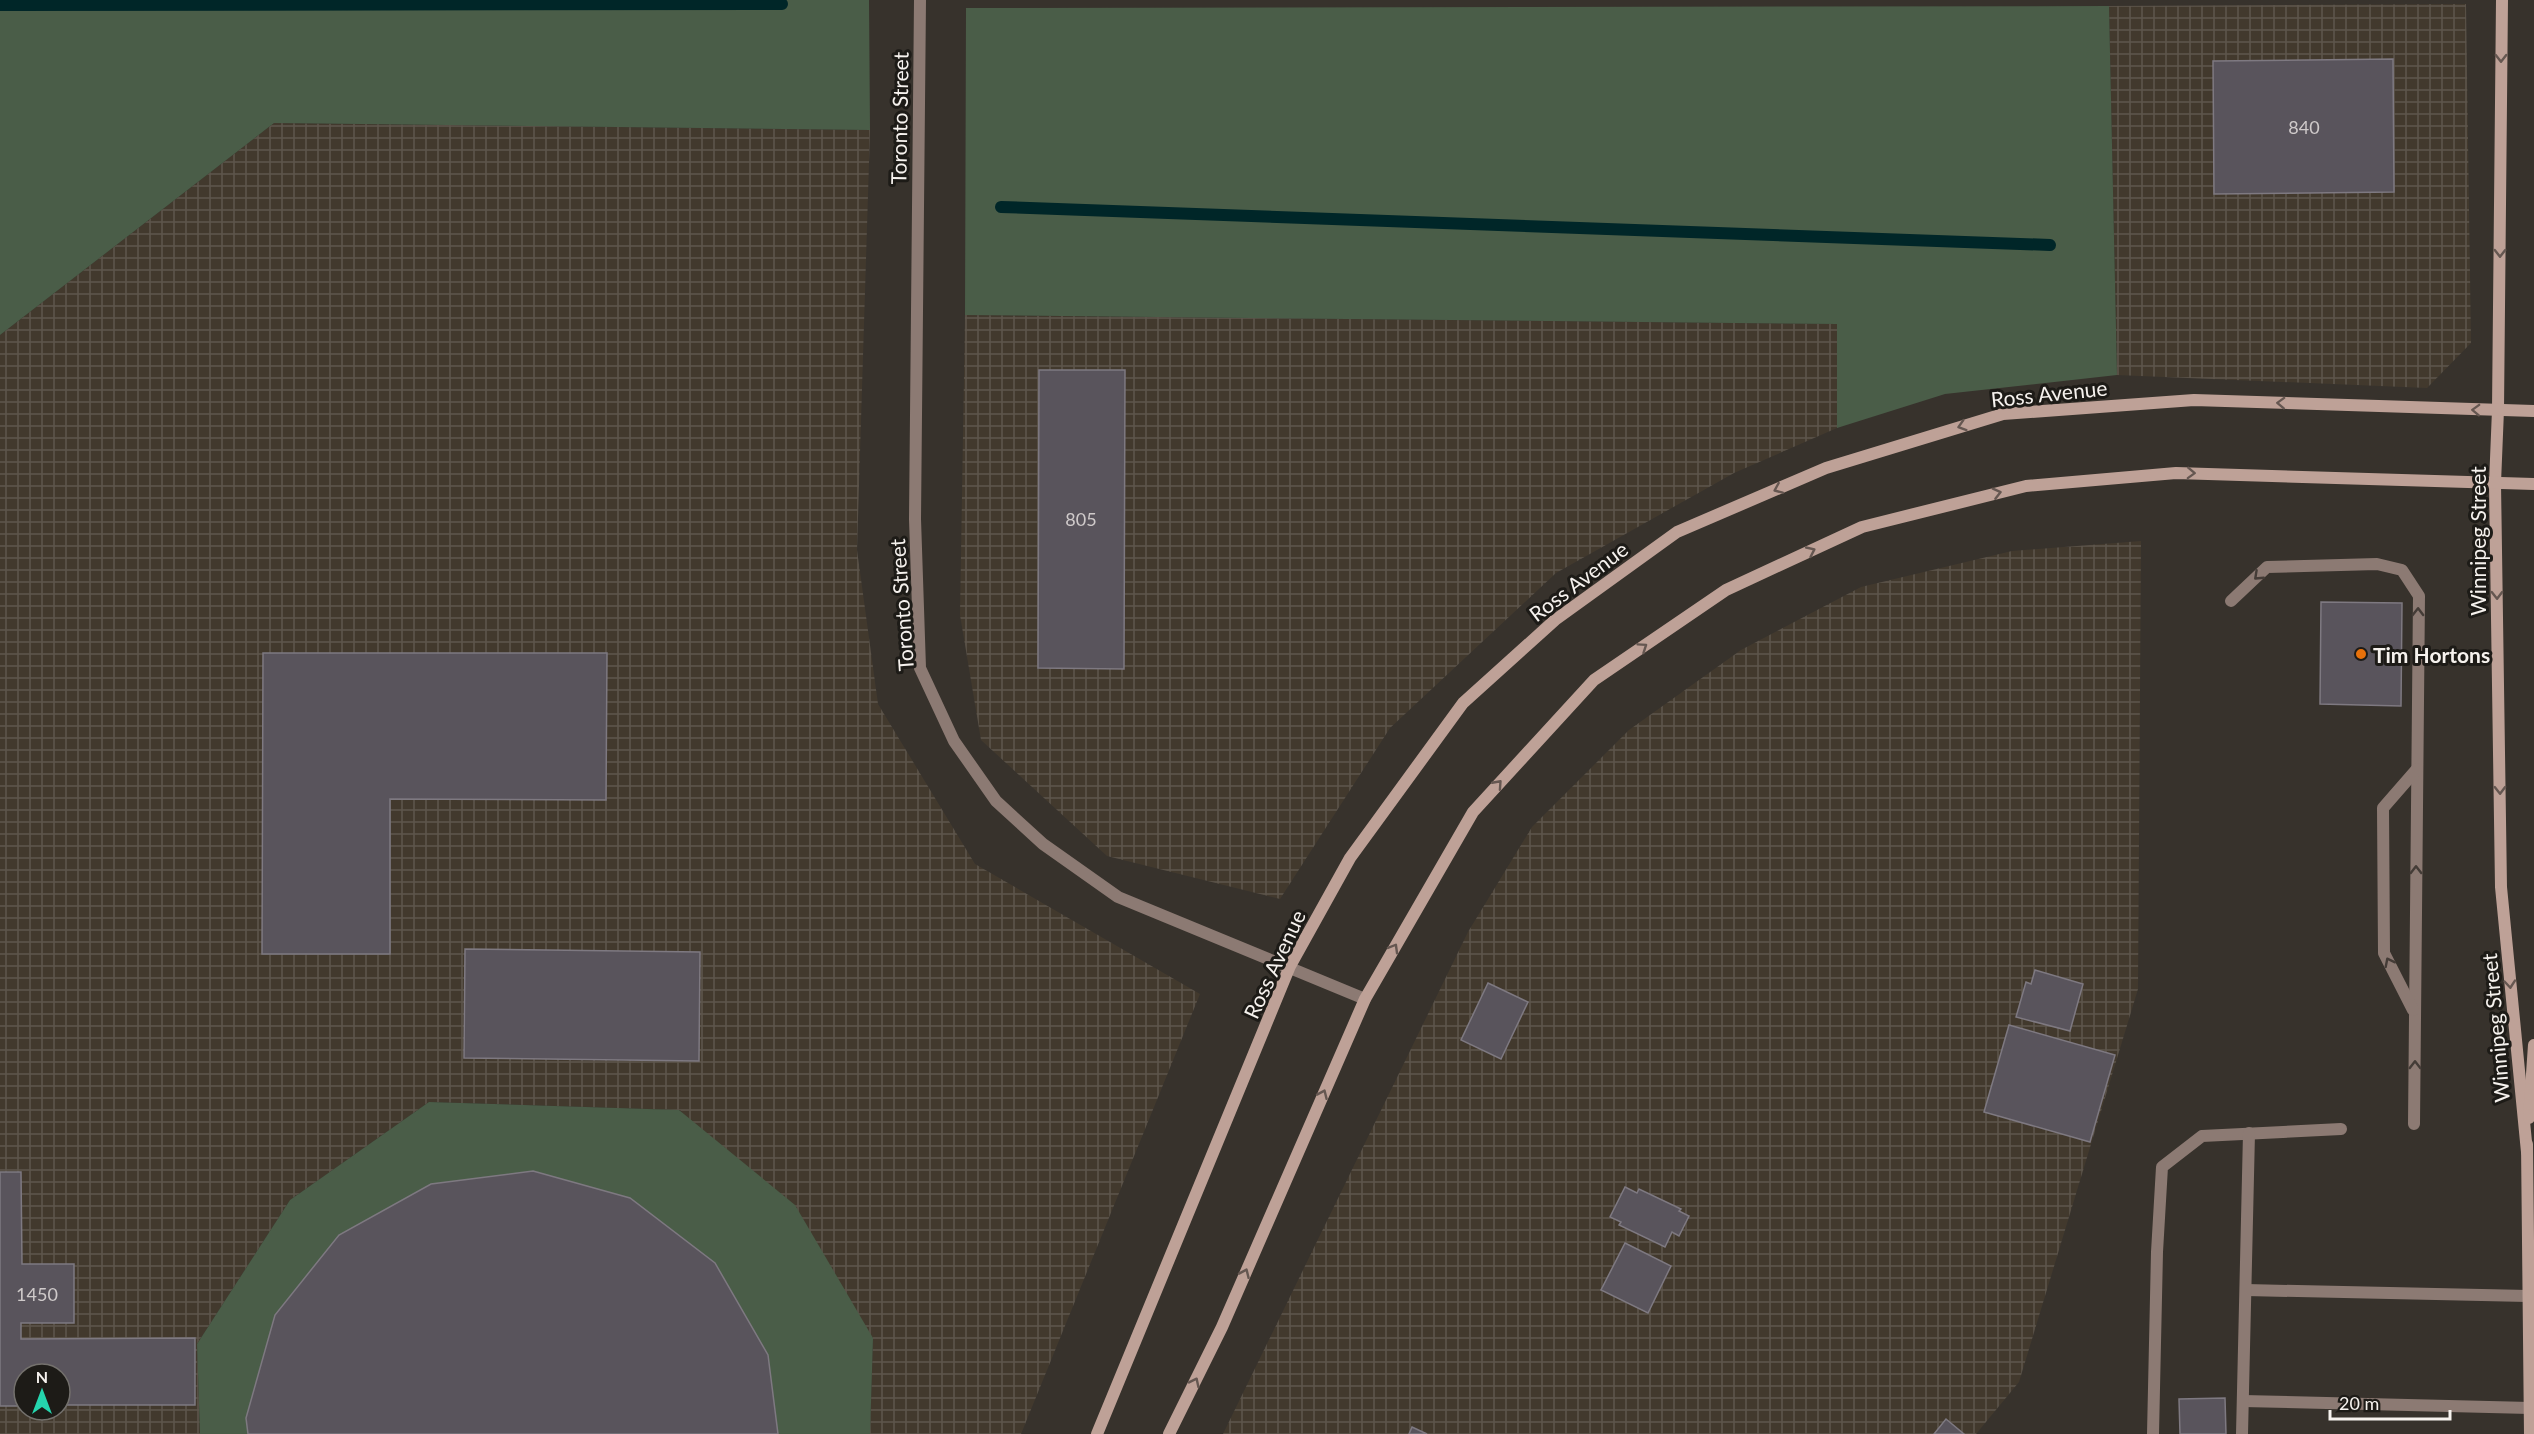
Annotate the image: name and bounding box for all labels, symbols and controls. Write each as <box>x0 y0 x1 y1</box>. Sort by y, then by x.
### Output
street label: Toronto Street <box>885 51 913 184</box>
one-way arrow <box>2495 54 2507 63</box>
house number: 840 <box>2288 116 2320 138</box>
one-way arrow <box>2493 249 2506 258</box>
street label: Ross Avenue <box>1990 374 2108 412</box>
one-way arrow <box>2276 396 2285 409</box>
one-way arrow <box>2471 403 2480 416</box>
one-way arrow <box>1957 419 1968 431</box>
street label: Winnipeg Street <box>2465 466 2490 616</box>
one-way arrow <box>2186 467 2195 480</box>
one-way arrow <box>1773 482 1784 494</box>
one-way arrow <box>1992 488 2002 501</box>
house number: 805 <box>1065 508 1097 530</box>
street label: Ross Avenue <box>1524 536 1632 626</box>
street label: Toronto Street <box>884 538 918 672</box>
one-way arrow <box>1805 546 1816 558</box>
one-way arrow <box>2254 568 2265 579</box>
one-way arrow <box>2491 590 2503 599</box>
one-way arrow <box>2412 608 2425 617</box>
place label: Tim Hortons <box>2373 642 2490 667</box>
one-way arrow <box>1636 643 1647 654</box>
marker: Tim Hortons <box>2354 647 2368 661</box>
one-way arrow <box>1491 781 1502 792</box>
one-way arrow <box>2494 785 2506 794</box>
one-way arrow <box>2410 866 2422 875</box>
street label: Ross Avenue <box>1238 906 1310 1022</box>
one-way arrow <box>1387 944 1398 954</box>
street label: Winnipeg Street <box>2476 952 2514 1104</box>
one-way arrow <box>2385 958 2396 968</box>
one-way arrow <box>2503 980 2516 989</box>
one-way arrow <box>2409 1061 2421 1070</box>
one-way arrow <box>1316 1090 1328 1101</box>
one-way arrow <box>1238 1268 1250 1279</box>
house number: 1450 <box>16 1283 58 1305</box>
north arrow <box>12 1362 72 1422</box>
text: N <box>36 1367 48 1386</box>
one-way arrow <box>1188 1377 1200 1388</box>
scale bar <box>2330 1383 2450 1421</box>
text: 20 m <box>2339 1392 2379 1414</box>

